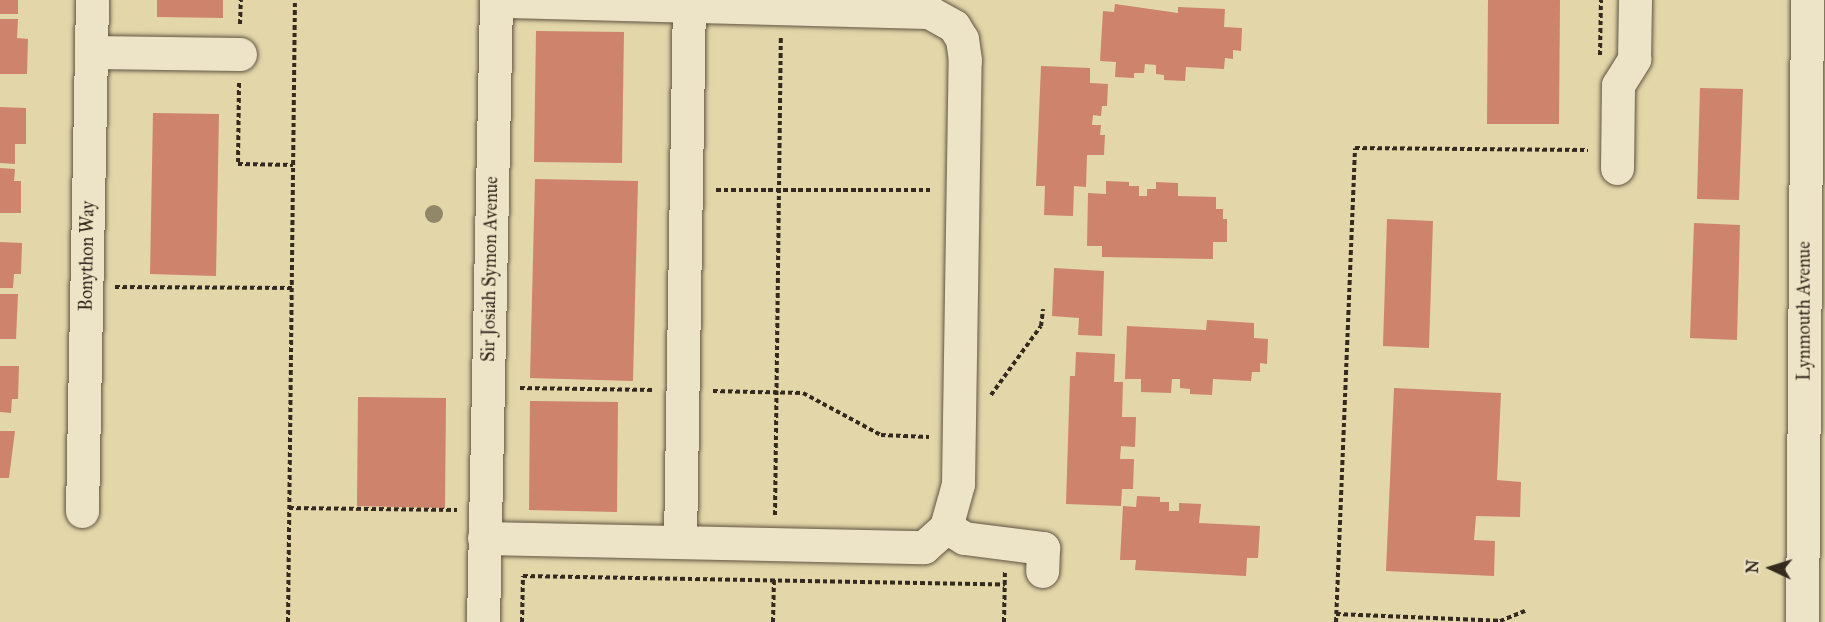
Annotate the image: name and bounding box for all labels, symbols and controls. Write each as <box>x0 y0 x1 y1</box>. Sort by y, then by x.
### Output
street label: Sir Josiah Symon Avenue <box>478 176 502 362</box>
street label: Bonython Way <box>75 201 99 311</box>
street label: Lynmouth Avenue <box>1793 241 1815 381</box>
north arrow <box>1741 538 1801 598</box>
text: N <box>1743 559 1762 574</box>

